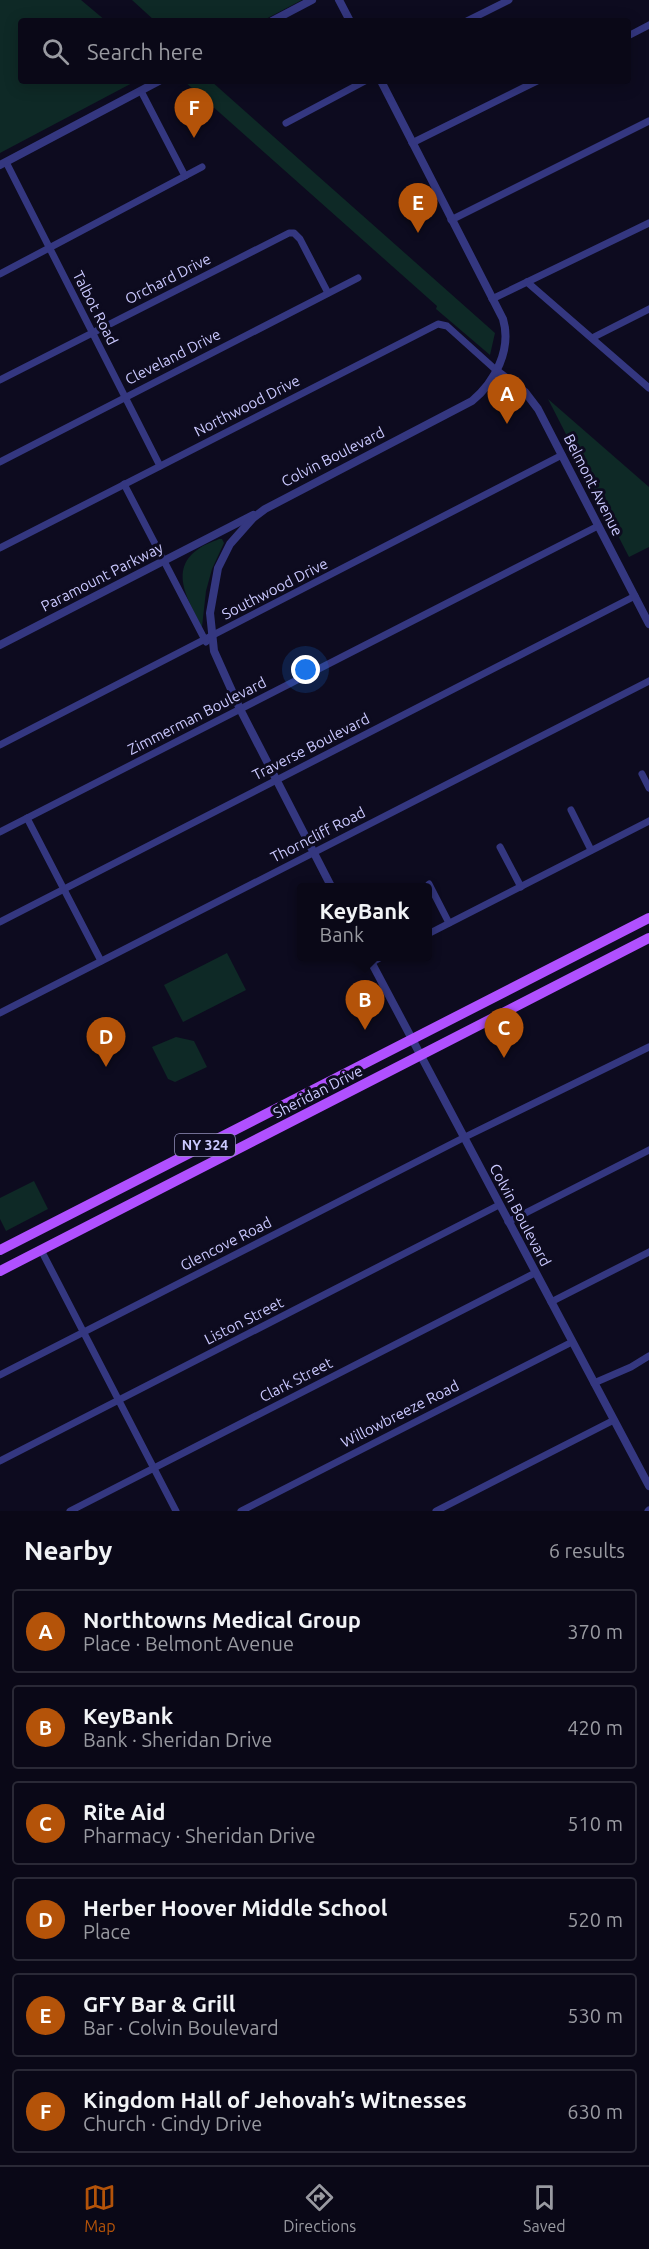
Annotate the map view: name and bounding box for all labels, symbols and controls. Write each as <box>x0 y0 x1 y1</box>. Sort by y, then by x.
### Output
search box <box>18 18 631 84</box>
icon: search <box>39 35 72 68</box>
text: Search here <box>87 39 203 64</box>
pin: F <box>174 88 214 138</box>
pin: E <box>398 184 438 233</box>
street label: Orchard Drive <box>122 250 213 307</box>
street label: Talbot Road <box>70 268 121 348</box>
street label: Cleveland Drive <box>122 325 223 388</box>
street label: Northwood Drive <box>191 372 303 440</box>
pin: A <box>488 374 526 424</box>
street label: Colvin Boulevard <box>278 423 387 490</box>
street label: Belmont Avenue <box>560 431 626 538</box>
street label: Paramount Parkway <box>38 538 166 615</box>
street label: Southwood Drive <box>219 555 331 623</box>
your location <box>291 655 320 684</box>
street label: Zimmerman Boulevard <box>125 673 269 758</box>
street label: Traverse Boulevard <box>249 710 372 783</box>
street label: Thorncliff Road <box>268 803 368 866</box>
popup <box>297 883 432 961</box>
text: KeyBank <box>320 898 410 923</box>
text: Bank <box>320 923 364 946</box>
pin: B <box>346 980 385 1030</box>
pin: C <box>484 1008 524 1058</box>
pin: D <box>86 1018 126 1067</box>
street label: Sheridan Drive <box>270 1062 365 1121</box>
road number: NY 324 <box>175 1134 235 1156</box>
street label: Colvin Boulevard <box>486 1161 555 1269</box>
street label: Glencove Road <box>177 1213 274 1274</box>
street label: Liston Street <box>201 1293 286 1348</box>
street label: Clark Street <box>257 1354 335 1405</box>
street label: Willowbreeze Road <box>338 1376 462 1451</box>
text: Nearby <box>24 1536 112 1565</box>
text: 6 results <box>549 1539 625 1562</box>
text: Northtowns Medical Group <box>83 1607 361 1632</box>
text: A <box>38 1620 53 1643</box>
text: 370 m <box>567 1620 623 1643</box>
text: Place · Belmont Avenue <box>83 1632 294 1655</box>
text: KeyBank <box>83 1703 173 1728</box>
text: B <box>39 1716 52 1739</box>
text: 420 m <box>567 1716 623 1739</box>
text: Bank · Sheridan Drive <box>83 1728 272 1751</box>
text: Rite Aid <box>83 1799 165 1824</box>
text: C <box>39 1812 52 1835</box>
text: 510 m <box>567 1812 623 1835</box>
text: Pharmacy · Sheridan Drive <box>83 1824 316 1847</box>
text: Herber Hoover Middle School <box>83 1895 387 1920</box>
text: D <box>38 1908 53 1931</box>
text: 520 m <box>567 1908 623 1931</box>
text: Place <box>83 1920 131 1943</box>
text: GFY Bar & Grill <box>83 1991 235 2016</box>
text: E <box>40 2004 51 2027</box>
text: 530 m <box>567 2004 623 2027</box>
text: Bar · Colvin Boulevard <box>83 2016 279 2039</box>
text: Kingdom Hall of Jehovah’s Witnesses <box>83 2087 467 2112</box>
text: F <box>40 2100 51 2123</box>
text: 630 m <box>567 2100 623 2123</box>
text: Church · Cindy Drive <box>83 2112 262 2135</box>
tab: Map <box>83 2181 116 2235</box>
tab: Directions <box>283 2181 356 2235</box>
tab: Saved <box>523 2181 566 2235</box>

